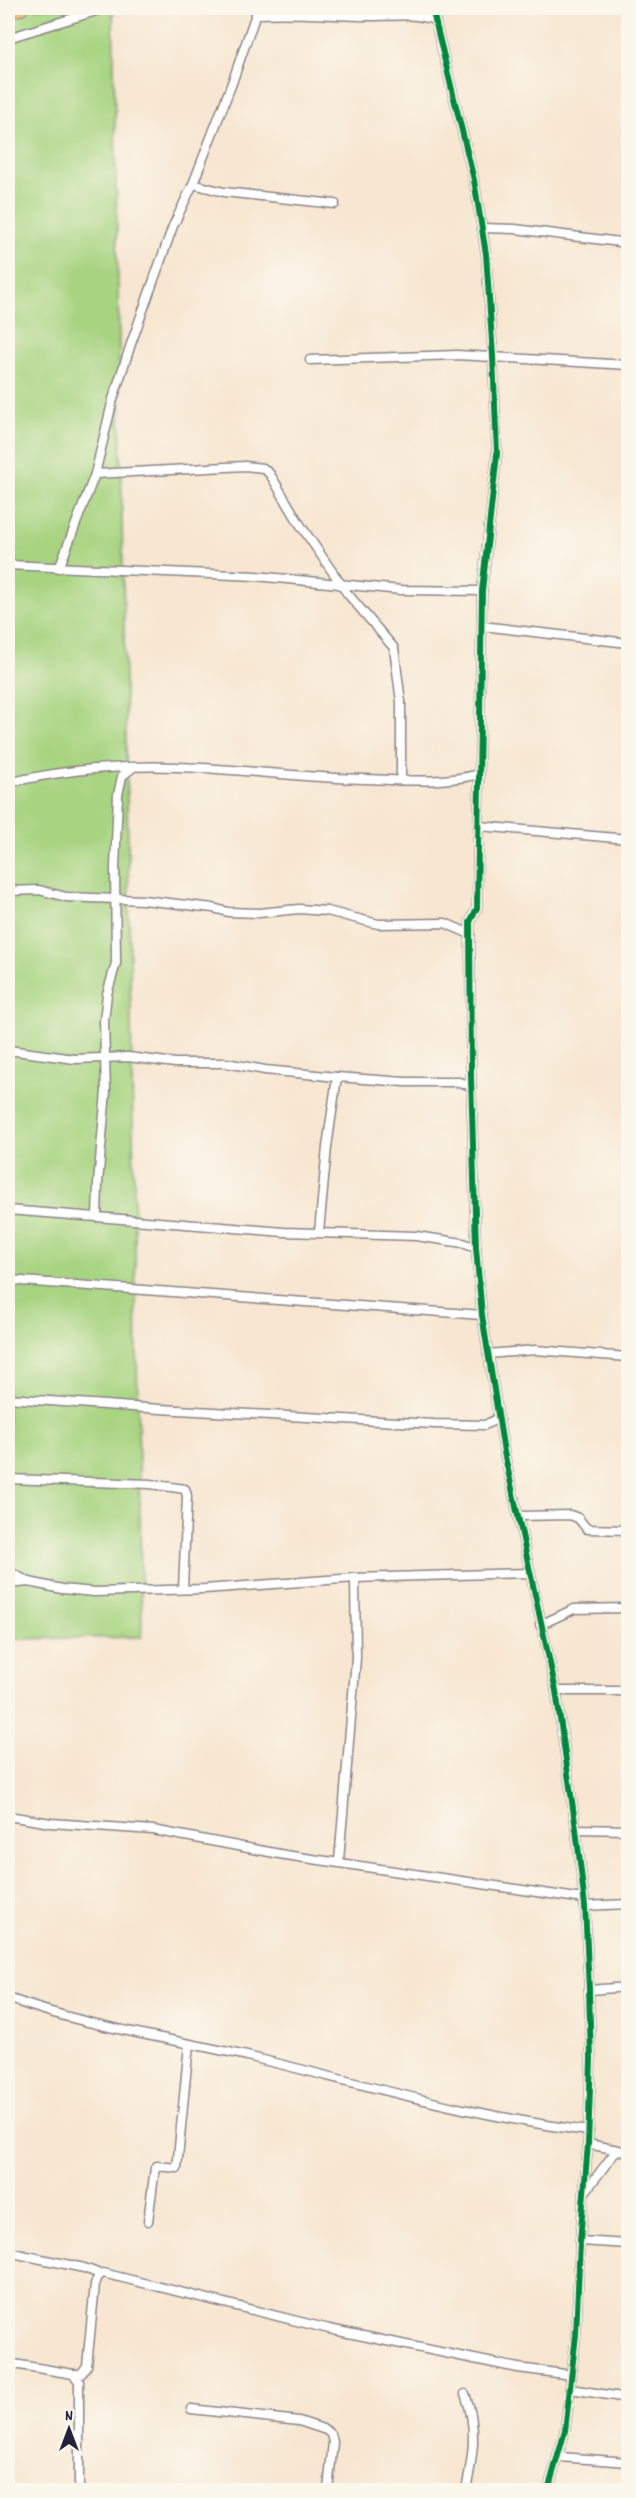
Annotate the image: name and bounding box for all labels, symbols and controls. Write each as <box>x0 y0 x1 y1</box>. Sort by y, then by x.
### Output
north arrow <box>39 2399 99 2459</box>
text: N <box>65 2405 73 2428</box>

